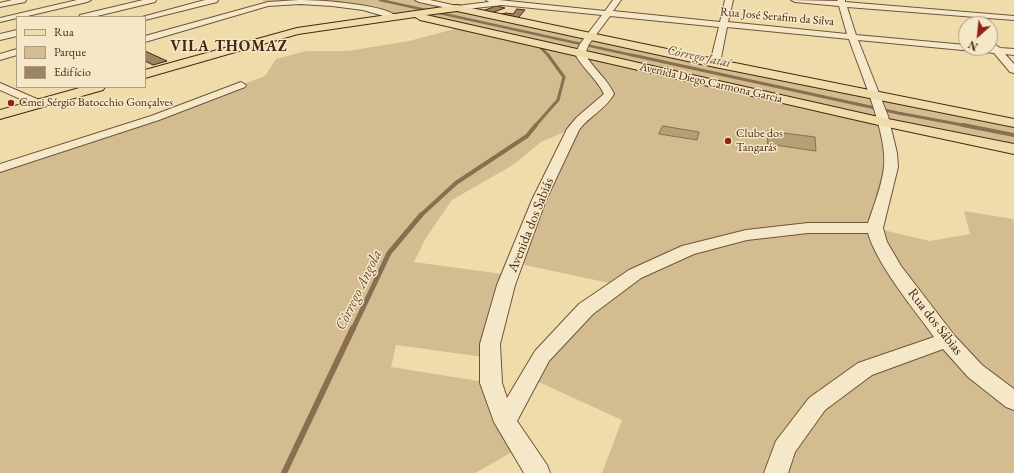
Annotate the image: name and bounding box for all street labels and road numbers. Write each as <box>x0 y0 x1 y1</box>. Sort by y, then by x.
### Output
street label: Rua José Serafim da Silva <box>719 5 835 29</box>
street label: Avenida Diego Carmona Garcia <box>638 60 784 106</box>
street label: Avenida dos Sabiás <box>504 175 558 275</box>
street label: Rua dos Sábias <box>904 285 966 359</box>

